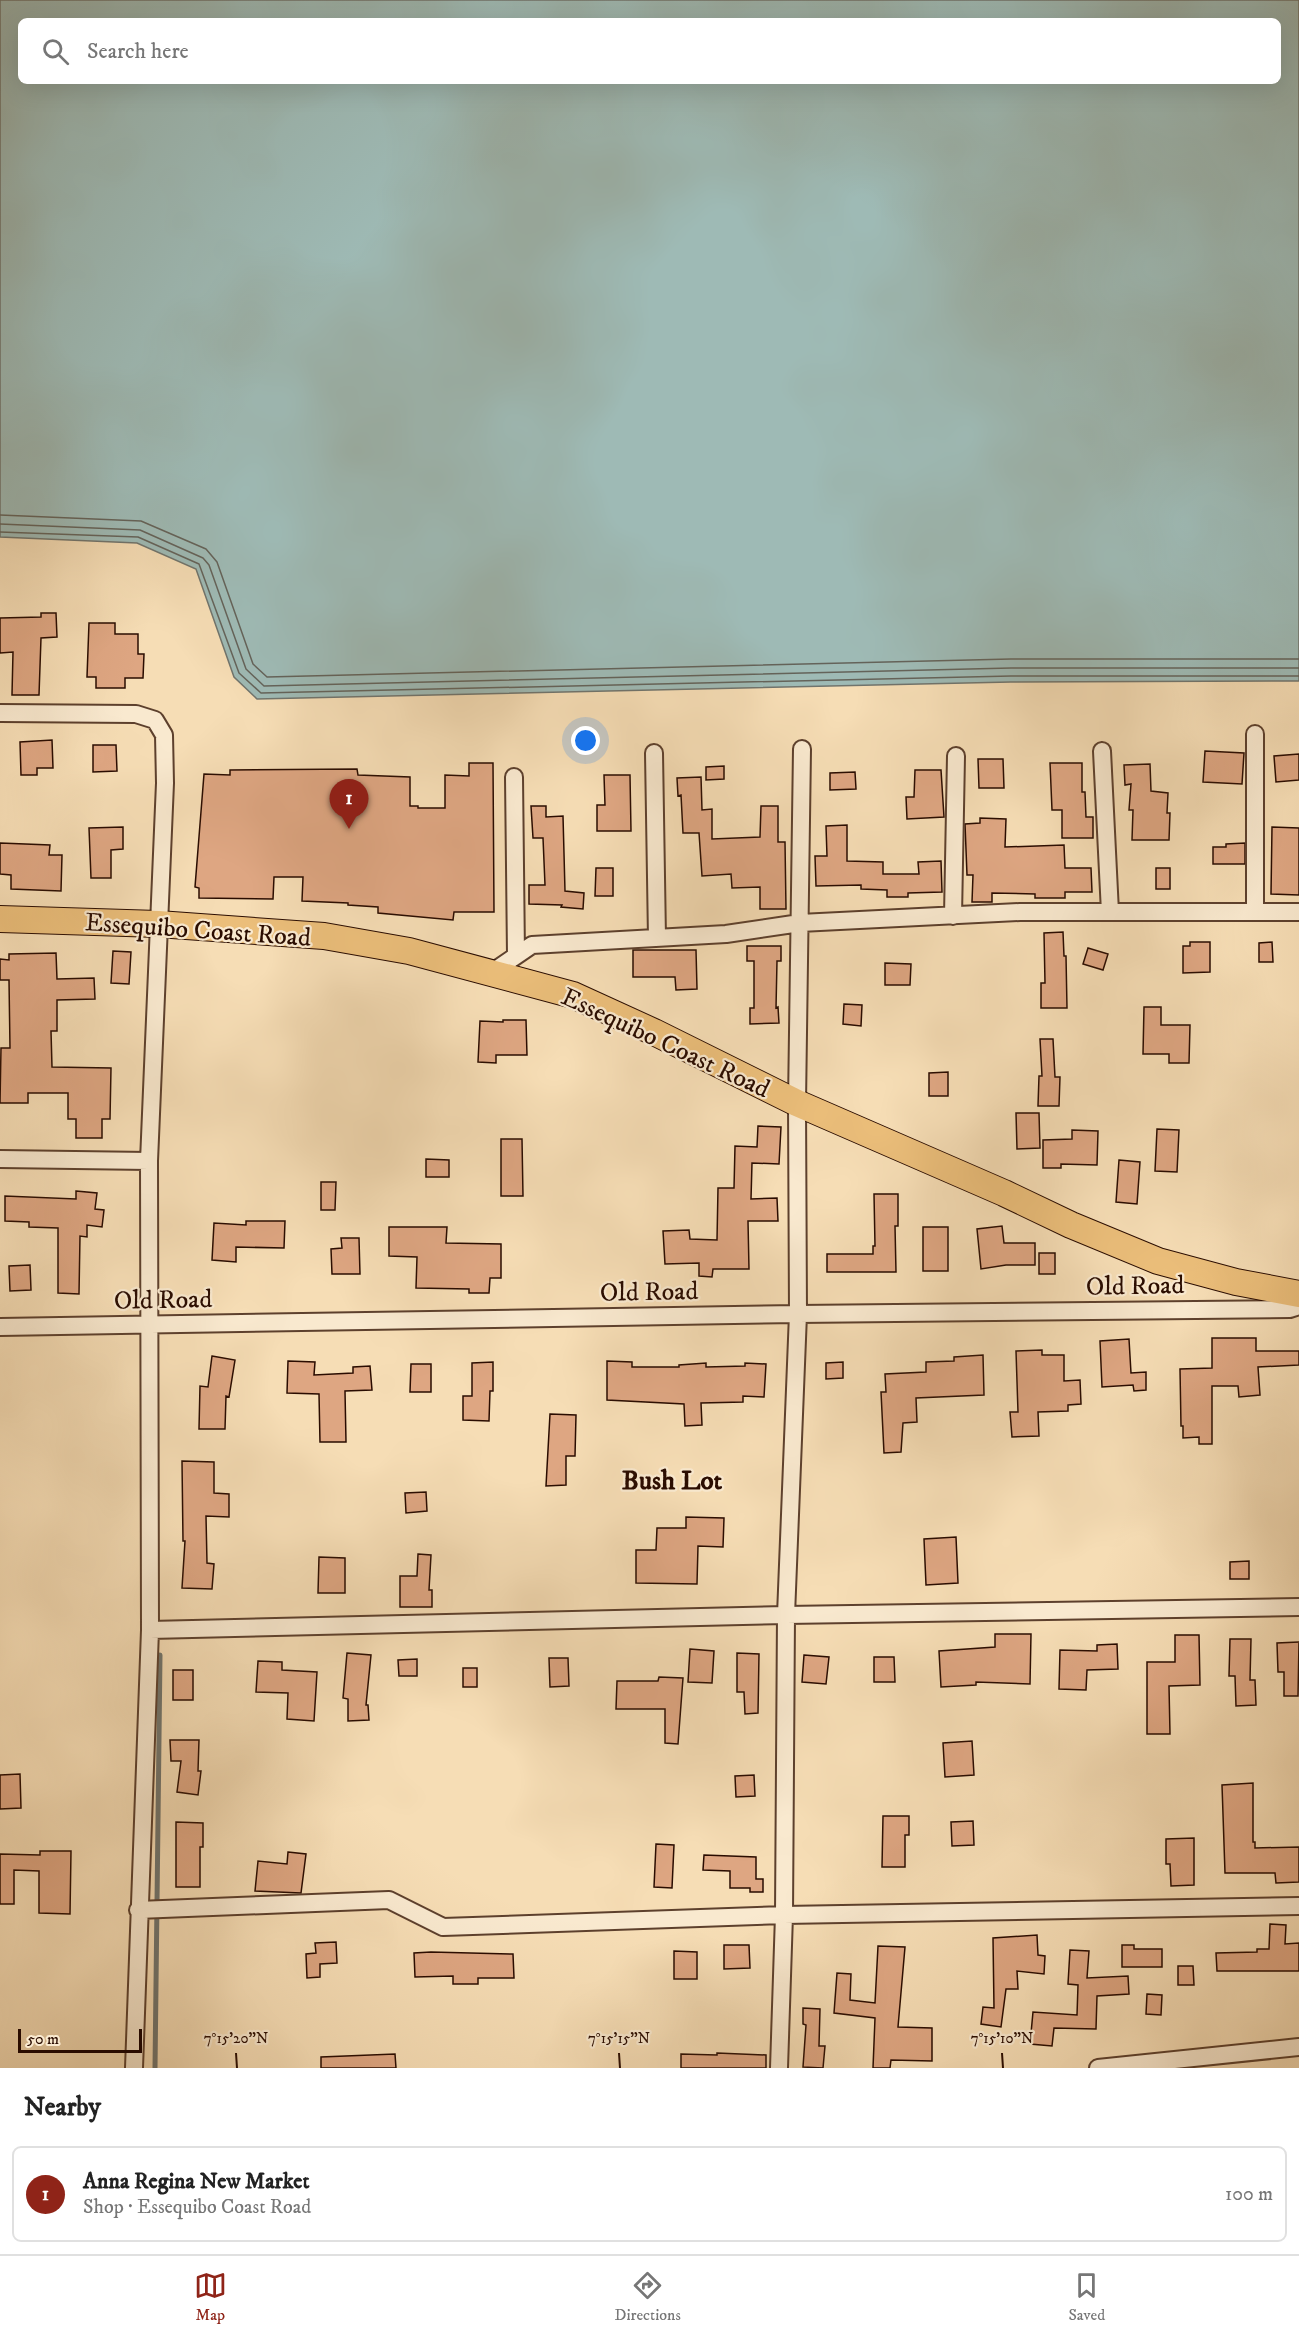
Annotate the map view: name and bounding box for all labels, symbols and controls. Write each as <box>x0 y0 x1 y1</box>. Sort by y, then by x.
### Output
search box <box>18 18 1281 84</box>
icon: search <box>39 35 72 68</box>
text: Search here <box>87 38 189 65</box>
your location <box>571 726 600 755</box>
pin: 1 <box>330 780 368 829</box>
street label: Essequibo Coast Road <box>84 906 312 955</box>
street label: Essequibo Coast Road <box>556 981 775 1106</box>
street label: Old Road <box>1086 1269 1185 1304</box>
street label: Old Road <box>600 1275 699 1310</box>
street label: Old Road <box>114 1283 213 1318</box>
district label: Bush Lot <box>622 1464 723 1498</box>
scale bar <box>18 2026 142 2054</box>
text: 50 m <box>27 2029 59 2049</box>
text: 7°15'20"N <box>204 2029 268 2048</box>
text: 7°15'15"N <box>588 2029 650 2048</box>
text: 7°15'10"N <box>971 2029 1033 2048</box>
text: Nearby <box>24 2091 101 2124</box>
text: Anna Regina New Market <box>83 2168 310 2195</box>
text: 1 <box>42 2182 49 2207</box>
text: 100 m <box>1225 2182 1273 2207</box>
text: Shop · Essequibo Coast Road <box>83 2195 311 2220</box>
tab: Map <box>194 2269 227 2325</box>
tab: Directions <box>614 2269 681 2325</box>
tab: Saved <box>1068 2269 1105 2325</box>

